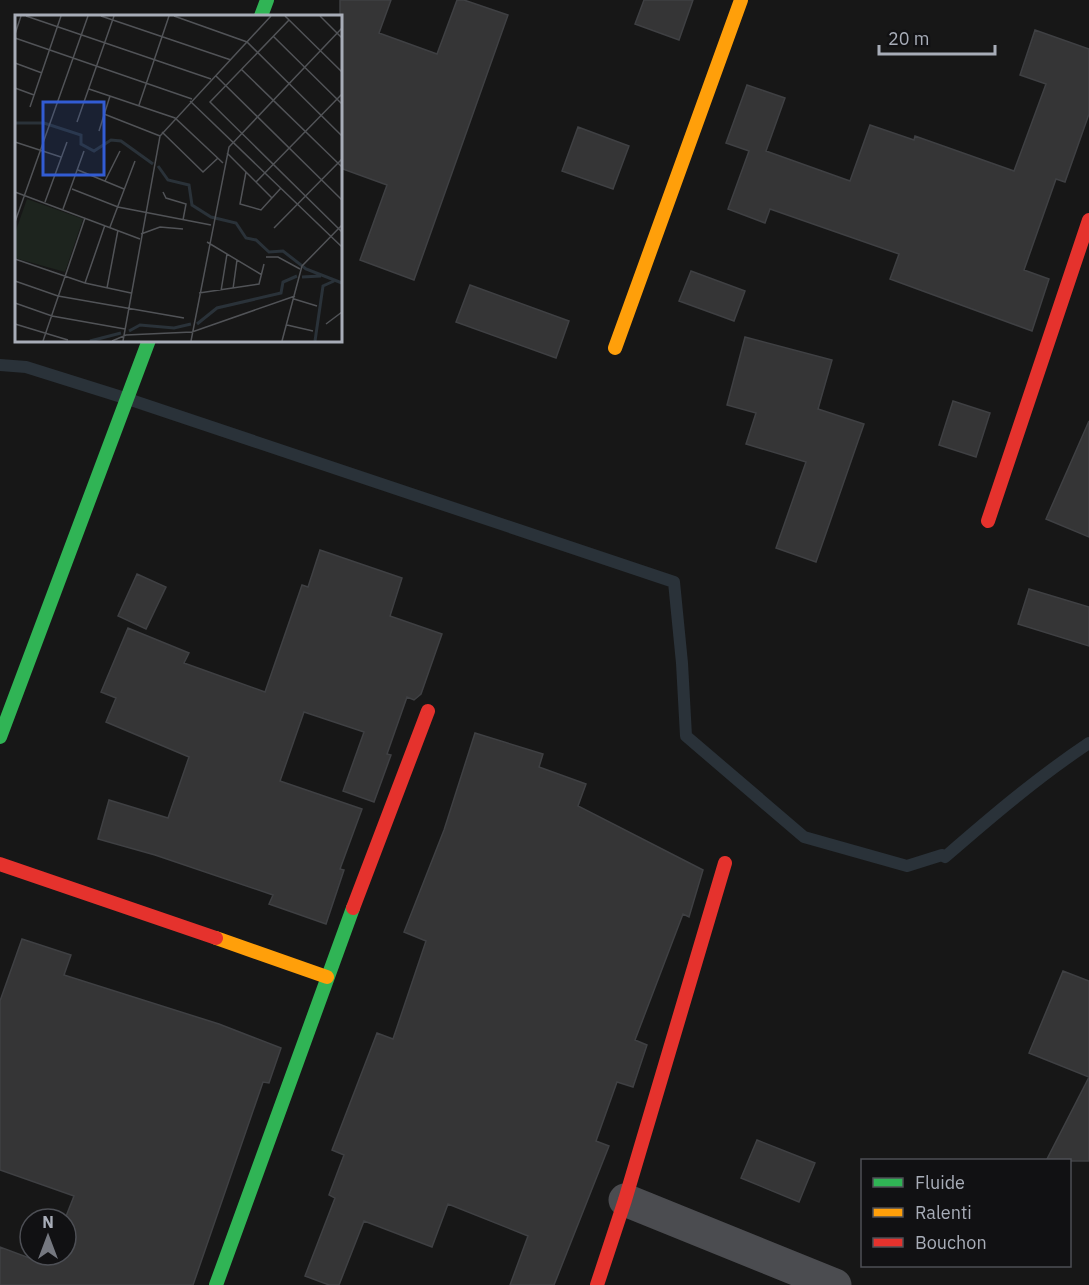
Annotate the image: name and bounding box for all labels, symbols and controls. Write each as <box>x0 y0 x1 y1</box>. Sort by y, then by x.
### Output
inset map <box>15 15 342 342</box>
scale bar <box>879 18 994 56</box>
text: 20 m <box>888 27 930 50</box>
legend <box>861 1159 1071 1267</box>
text: Fluide <box>915 1171 965 1194</box>
text: Ralenti <box>915 1201 972 1224</box>
north arrow <box>18 1207 78 1267</box>
text: N <box>42 1212 54 1232</box>
text: Bouchon <box>915 1231 987 1254</box>

